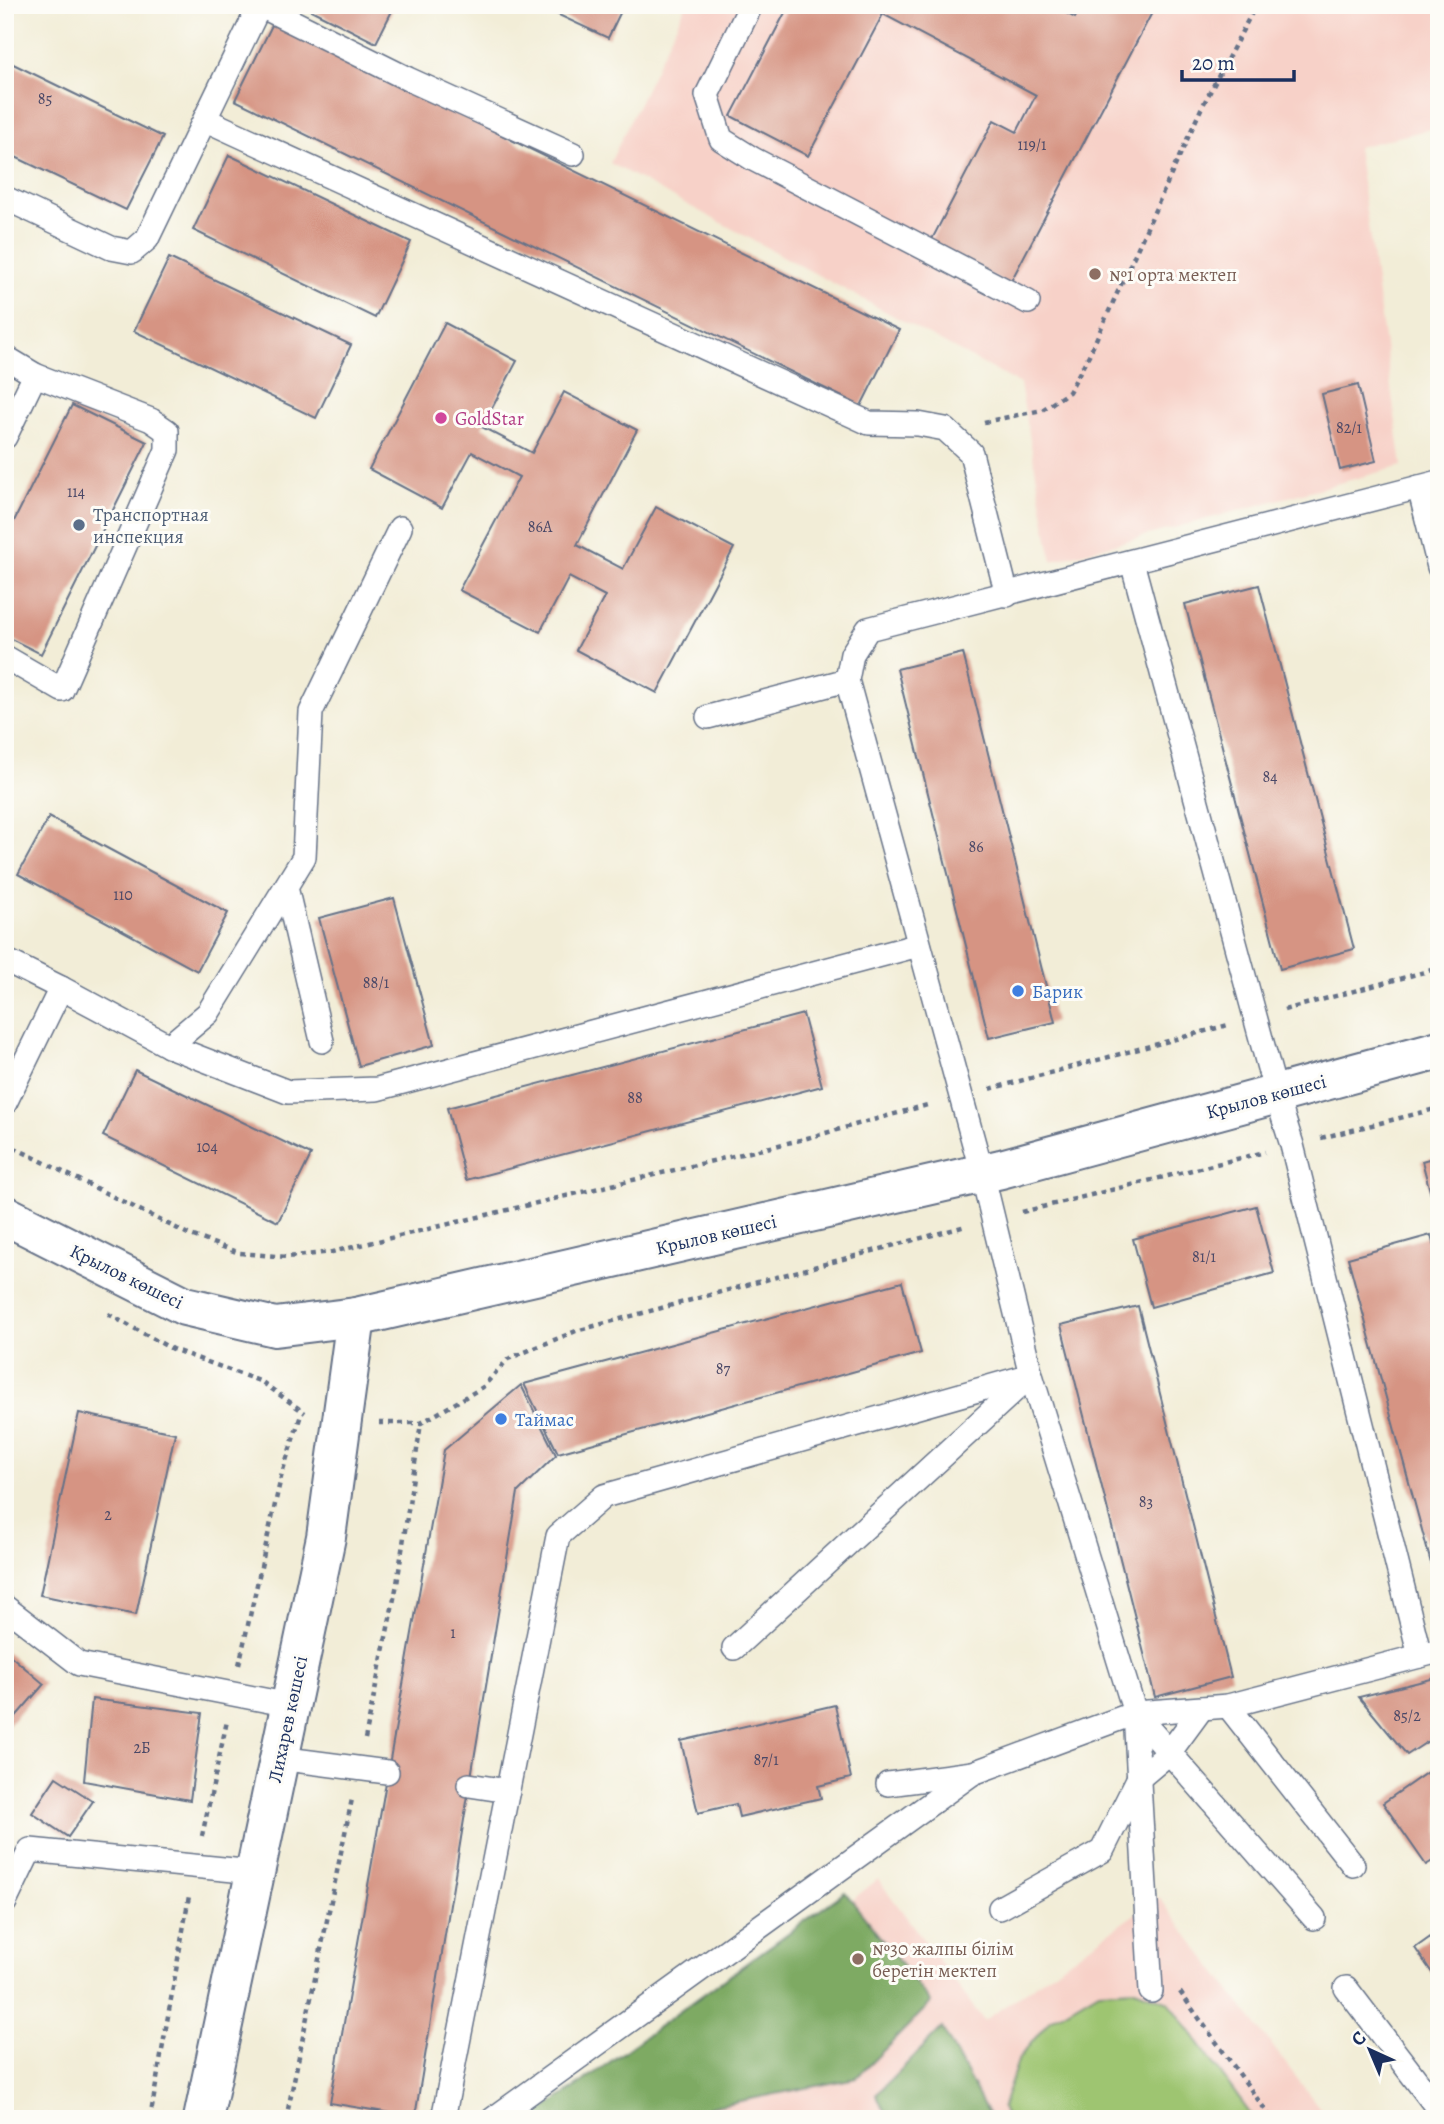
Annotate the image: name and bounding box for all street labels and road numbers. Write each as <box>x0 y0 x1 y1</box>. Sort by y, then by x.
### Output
street label: Крылов көшесі <box>1203 1068 1329 1125</box>
street label: Крылов көшесі <box>653 1208 779 1262</box>
street label: Крылов көшесі <box>65 1238 188 1316</box>
street label: Лихарев көшесі <box>262 1653 314 1785</box>

